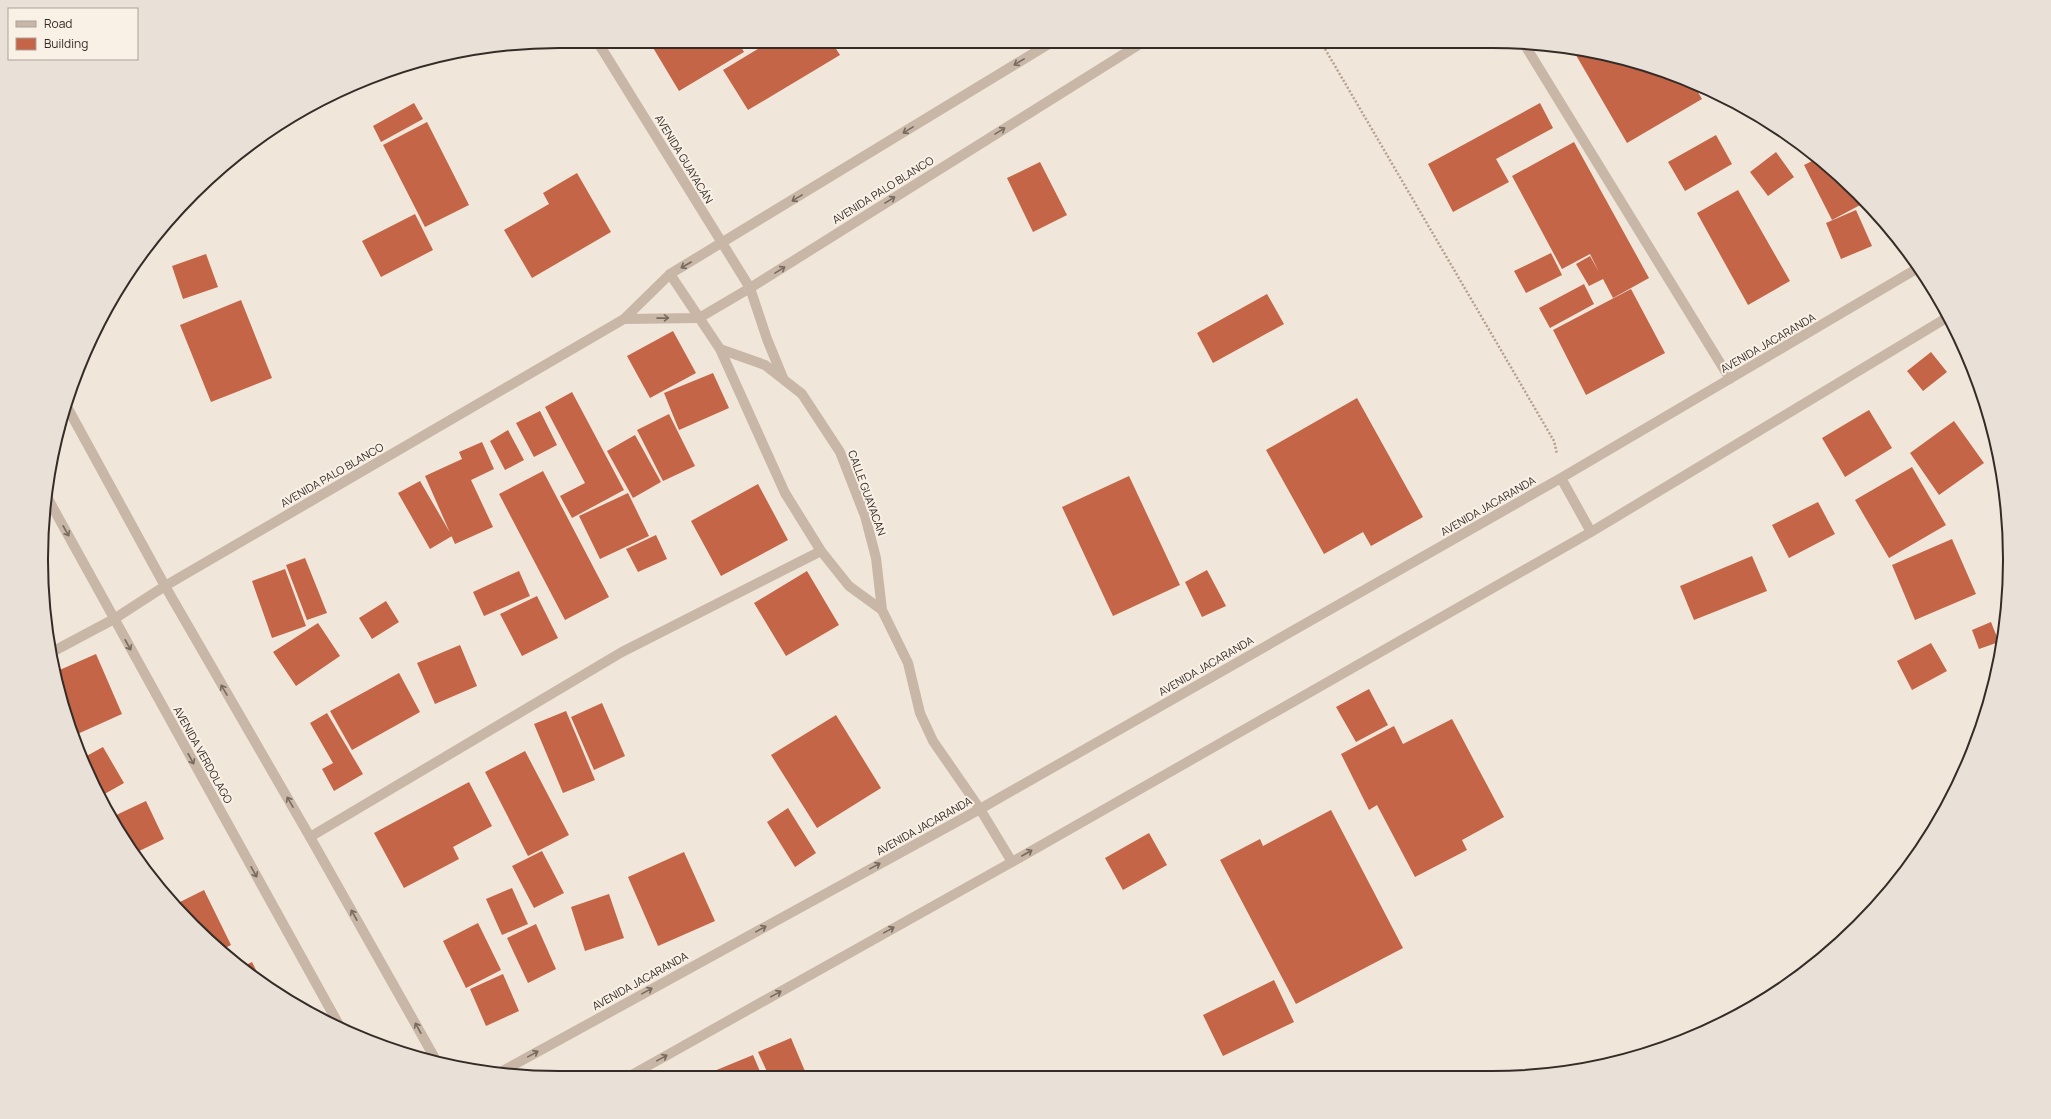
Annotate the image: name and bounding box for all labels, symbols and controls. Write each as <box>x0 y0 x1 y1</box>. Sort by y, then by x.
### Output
legend <box>8 8 138 60</box>
text: Road <box>44 15 72 32</box>
text: Building <box>44 35 88 52</box>
one-way arrow <box>1014 58 1025 66</box>
street label: AVENIDA GUAYACÁN <box>652 111 717 206</box>
one-way arrow <box>902 126 914 134</box>
one-way arrow <box>994 127 1006 135</box>
street label: AVENIDA PALO BLANCO <box>829 152 936 227</box>
one-way arrow <box>791 194 803 202</box>
one-way arrow <box>884 196 896 204</box>
one-way arrow <box>680 261 692 269</box>
one-way arrow <box>774 265 786 273</box>
street label: AVENIDA JACARANDA <box>1718 309 1818 376</box>
one-way arrow <box>656 314 669 322</box>
street label: AVENIDA PALO BLANCO <box>277 439 386 510</box>
street label: CALLE GUAYACAN <box>845 448 890 538</box>
street label: AVENIDA JACARANDA <box>1438 472 1538 539</box>
one-way arrow <box>62 525 70 537</box>
street label: AVENIDA JACARANDA <box>1156 632 1256 699</box>
one-way arrow <box>125 639 133 651</box>
one-way arrow <box>220 684 228 696</box>
street label: AVENIDA VERDOLAGO <box>171 704 236 806</box>
one-way arrow <box>188 752 196 764</box>
street label: AVENIDA JACARANDA <box>873 793 974 858</box>
one-way arrow <box>285 796 293 808</box>
one-way arrow <box>1021 849 1033 857</box>
one-way arrow <box>869 862 881 870</box>
one-way arrow <box>251 866 259 878</box>
one-way arrow <box>350 909 357 921</box>
one-way arrow <box>755 924 767 932</box>
one-way arrow <box>883 926 895 934</box>
street label: AVENIDA JACARANDA <box>589 948 690 1013</box>
one-way arrow <box>641 987 653 995</box>
one-way arrow <box>770 990 782 997</box>
one-way arrow <box>413 1022 421 1034</box>
one-way arrow <box>527 1049 539 1057</box>
one-way arrow <box>656 1053 668 1061</box>

